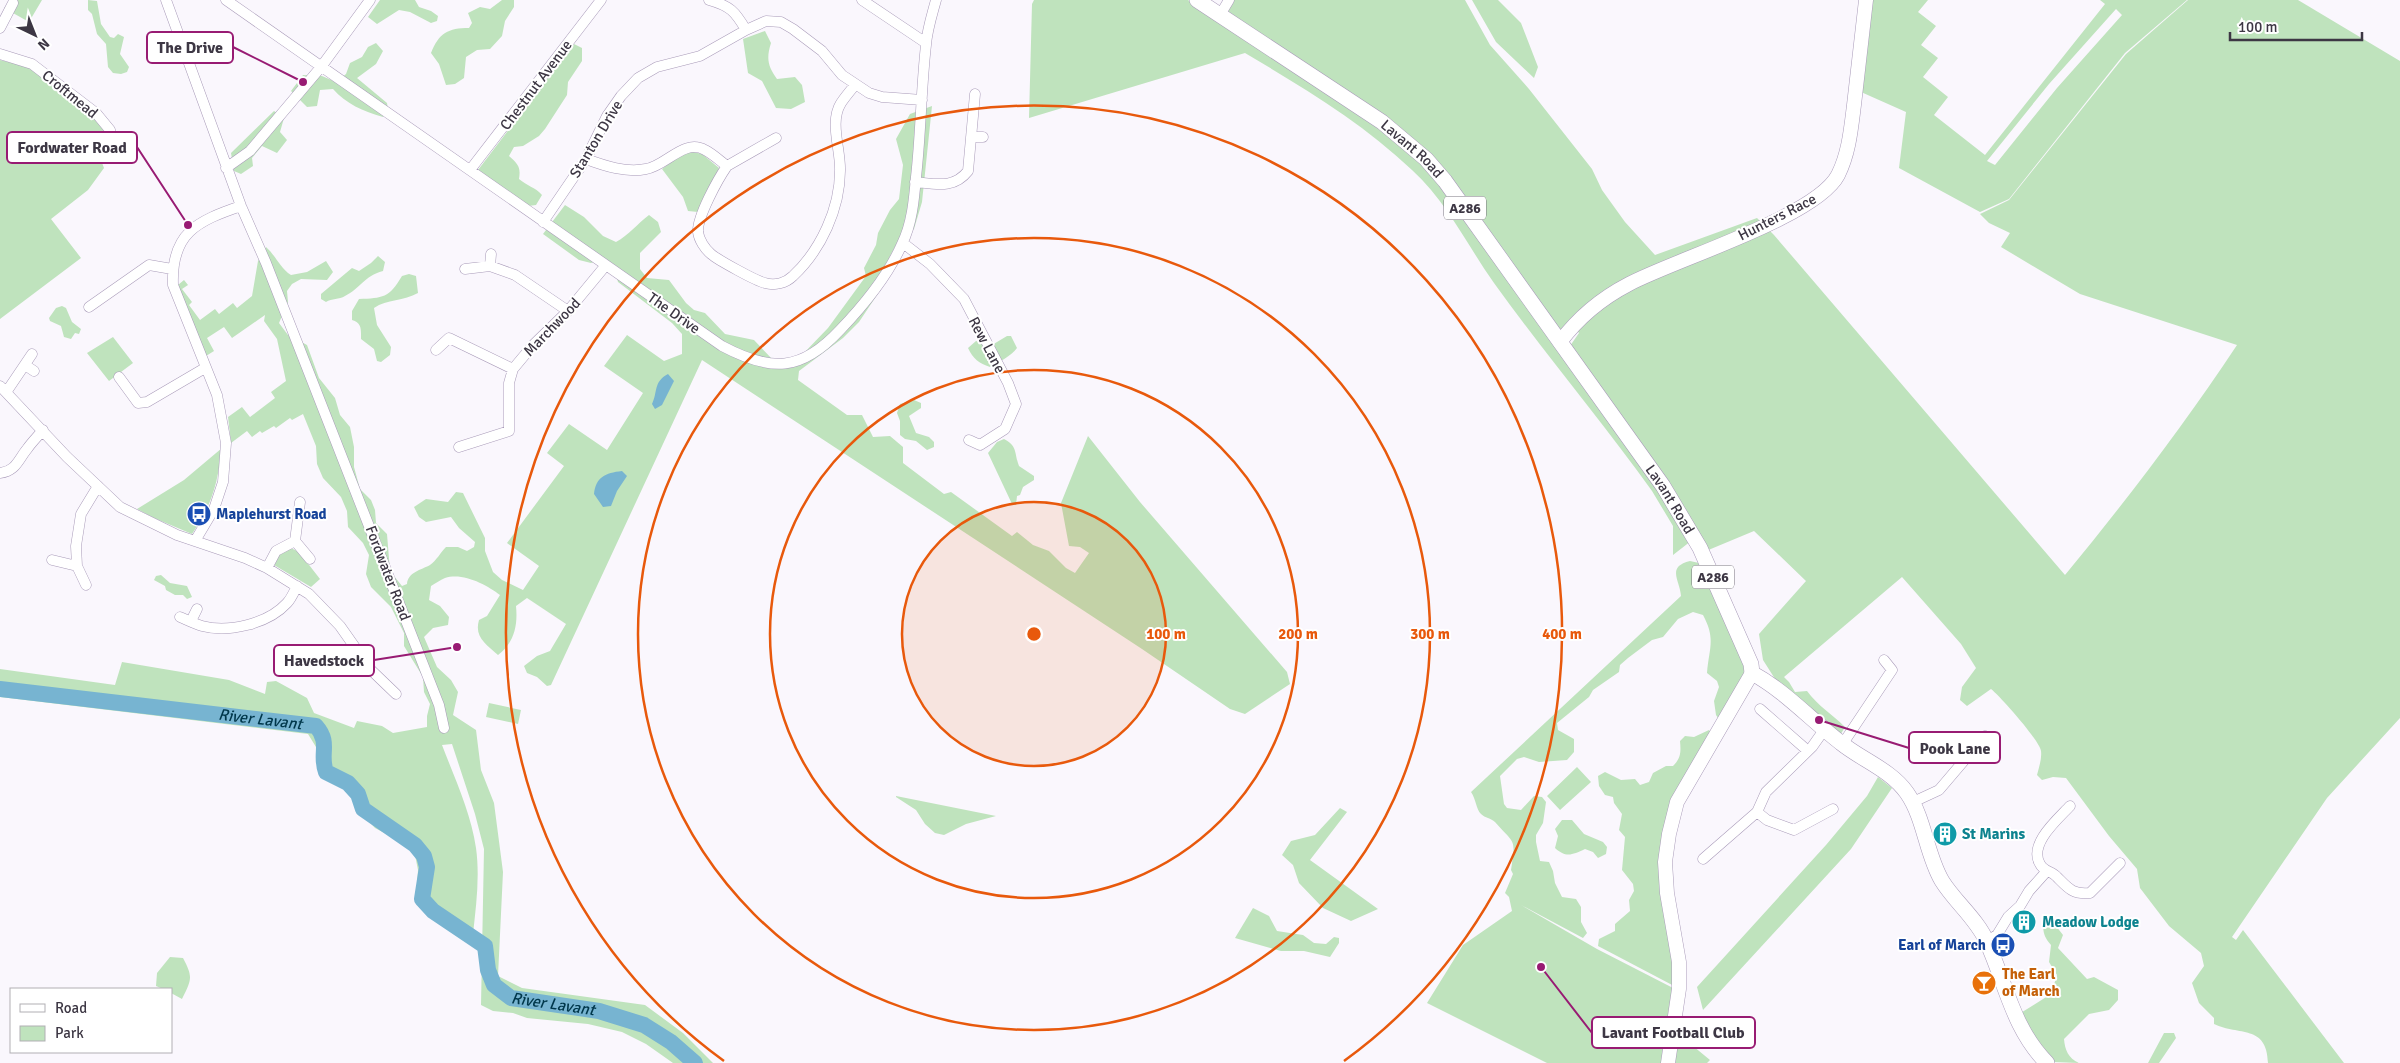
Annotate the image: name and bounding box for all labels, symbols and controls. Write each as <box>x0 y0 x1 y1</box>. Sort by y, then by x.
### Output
north arrow <box>10 10 60 60</box>
scale bar <box>2230 10 2362 42</box>
text: 100 m <box>2238 18 2278 36</box>
callout: The Drive <box>147 32 233 63</box>
text: N <box>34 35 53 54</box>
street label: Chestnut Avenue <box>496 36 576 134</box>
text: The Drive <box>157 38 223 58</box>
street label: Croftmead <box>38 66 102 122</box>
street label: Stanton Drive <box>566 97 626 181</box>
street label: Lavant Road <box>1377 116 1447 182</box>
callout: Fordwater Road <box>7 132 137 163</box>
text: Fordwater Road <box>17 138 127 158</box>
street label: Hunters Race <box>1735 190 1819 244</box>
road number: A286 <box>1444 197 1486 220</box>
street label: The Drive <box>644 288 704 338</box>
street label: Marchwood <box>520 294 584 360</box>
street label: Rew Lane <box>965 314 1009 376</box>
street label: Lavant Road <box>1642 461 1698 537</box>
bus stop icon: Maplehurst Road <box>186 501 212 527</box>
place label: Maplehurst Road <box>216 505 327 523</box>
street label: Fordwater Road <box>362 523 414 623</box>
road number: A286 <box>1692 566 1734 588</box>
centre of rings <box>1025 625 1043 643</box>
text: 100 m <box>1146 625 1186 643</box>
text: 200 m <box>1278 625 1318 643</box>
text: 300 m <box>1410 625 1450 643</box>
text: 400 m <box>1542 625 1582 643</box>
callout: Havedstock <box>274 645 374 676</box>
text: Havedstock <box>284 651 365 671</box>
water label: River Lavant <box>217 705 306 735</box>
callout: Pook Lane <box>1909 732 2000 763</box>
text: Pook Lane <box>1920 739 1991 759</box>
building icon: St Marins <box>1932 821 1958 847</box>
place label: St Marins <box>1962 825 2025 843</box>
building icon: Meadow Lodge <box>2011 909 2037 935</box>
place label: Meadow Lodge <box>2042 913 2139 931</box>
bus stop icon: Earl of March <box>1990 932 2016 958</box>
place label: Earl of March <box>1898 936 1986 954</box>
place label: The Earl of March <box>2002 965 2060 1000</box>
bar icon: The Earl of March <box>1971 970 1997 996</box>
legend <box>10 988 172 1053</box>
water label: River Lavant <box>510 988 598 1021</box>
text: Road <box>55 999 87 1017</box>
callout: Lavant Football Club <box>1592 1017 1755 1048</box>
text: Lavant Football Club <box>1601 1023 1745 1043</box>
text: Park <box>55 1024 84 1042</box>

